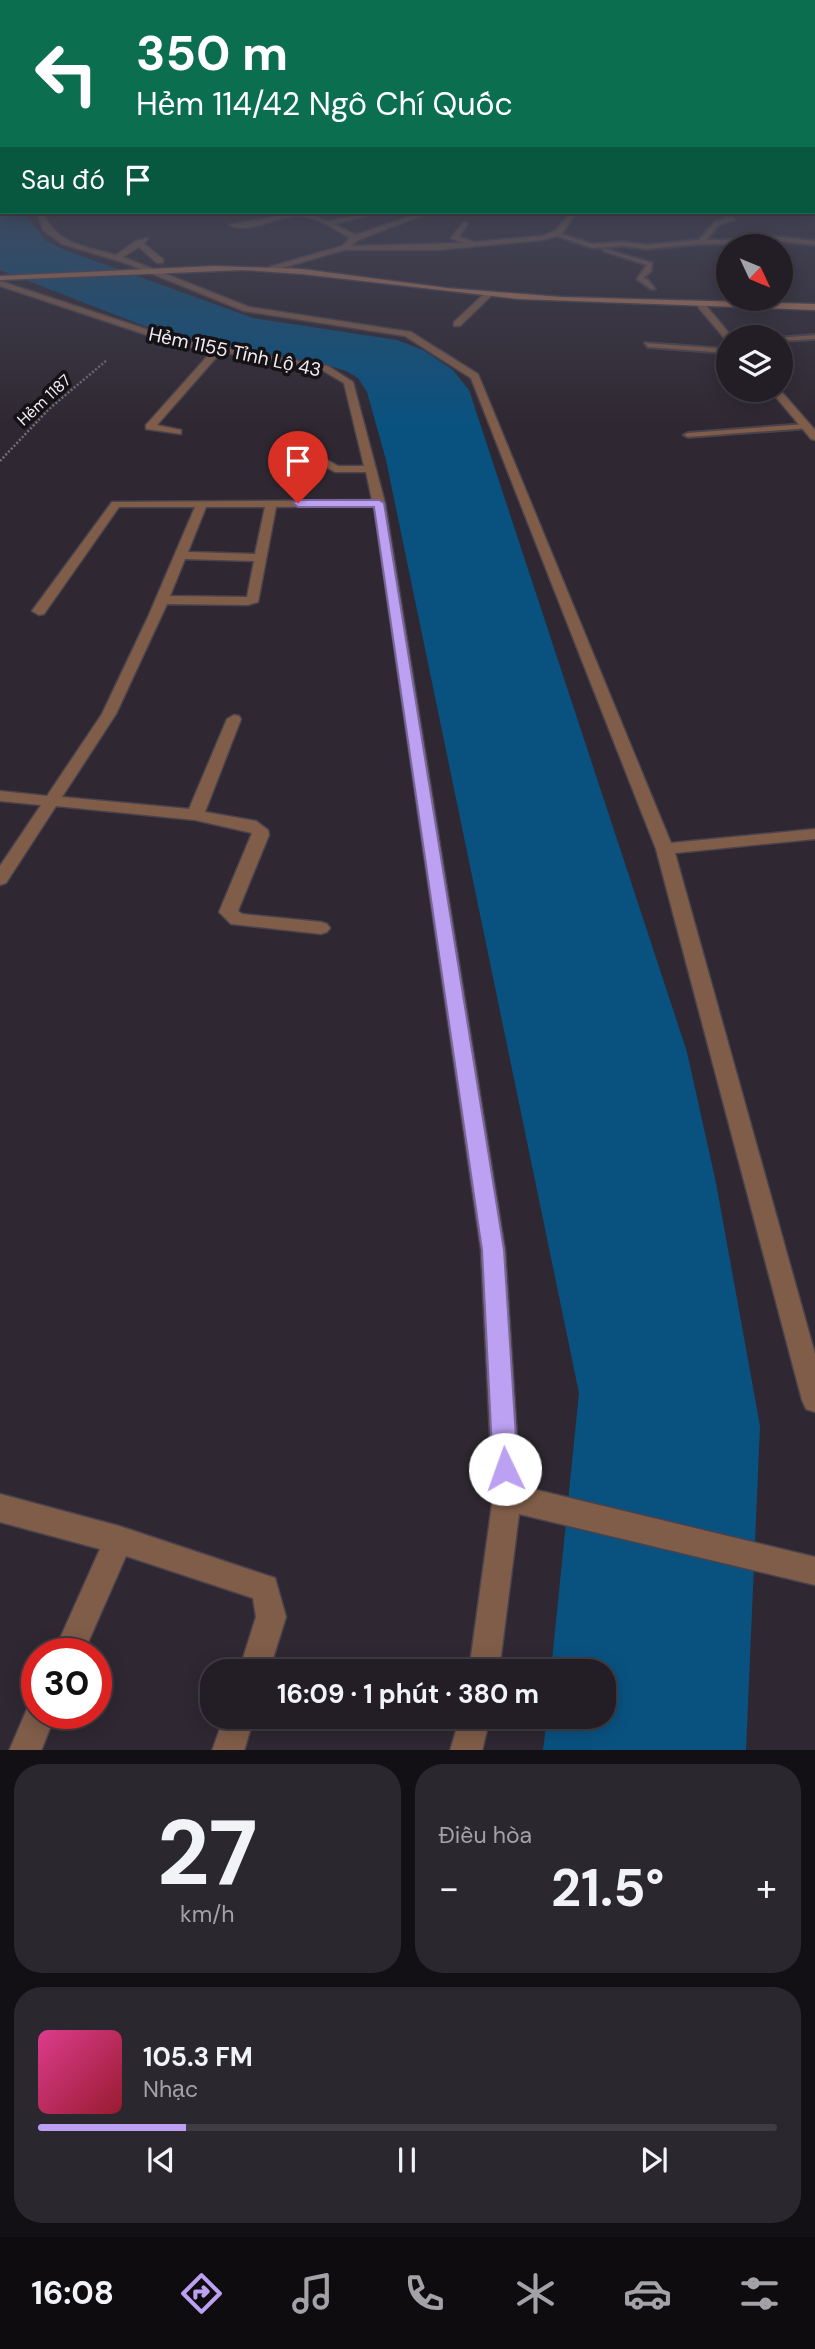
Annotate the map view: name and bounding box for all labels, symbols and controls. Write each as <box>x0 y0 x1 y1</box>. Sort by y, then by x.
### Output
text: 350 m <box>136 21 288 85</box>
icon: left <box>21 28 112 119</box>
text: Hẻm 114/42 Ngô Chí Quốc <box>136 83 513 125</box>
icon: arrive <box>119 161 157 199</box>
text: Sau đó <box>21 163 105 197</box>
north arrow <box>716 234 793 312</box>
map controls <box>716 234 793 402</box>
street label: Hẻm 1155 Tỉnh Lộ 43 <box>146 322 324 382</box>
button: layers <box>716 325 793 402</box>
street label: Hẻm 1187 <box>13 370 75 430</box>
pin <box>268 431 328 503</box>
icon: arrive <box>279 442 317 480</box>
position arrow <box>468 1432 542 1506</box>
speed limit sign: 30 <box>21 1638 112 1729</box>
text: 16:09 · 1 phút · 380 m <box>277 1677 539 1711</box>
text: 27 <box>157 1794 258 1912</box>
text: Điều hòa <box>439 1820 532 1850</box>
text: 21.5° <box>551 1854 664 1922</box>
text: − <box>439 1863 459 1913</box>
text: + <box>756 1863 777 1913</box>
text: km/h <box>180 1899 234 1929</box>
text: 105.3 FM <box>143 2040 253 2074</box>
text: Nhạc <box>143 2074 198 2104</box>
icon: previous <box>142 2141 180 2179</box>
icon: pause <box>388 2141 426 2179</box>
icon: next <box>635 2141 673 2179</box>
icon: directions <box>177 2269 226 2318</box>
icon: music <box>288 2269 337 2318</box>
icon: phone <box>400 2269 449 2318</box>
icon: climate <box>511 2269 560 2318</box>
icon: car <box>623 2269 672 2318</box>
icon: filters <box>735 2269 784 2318</box>
text: 16:08 <box>31 2272 114 2314</box>

